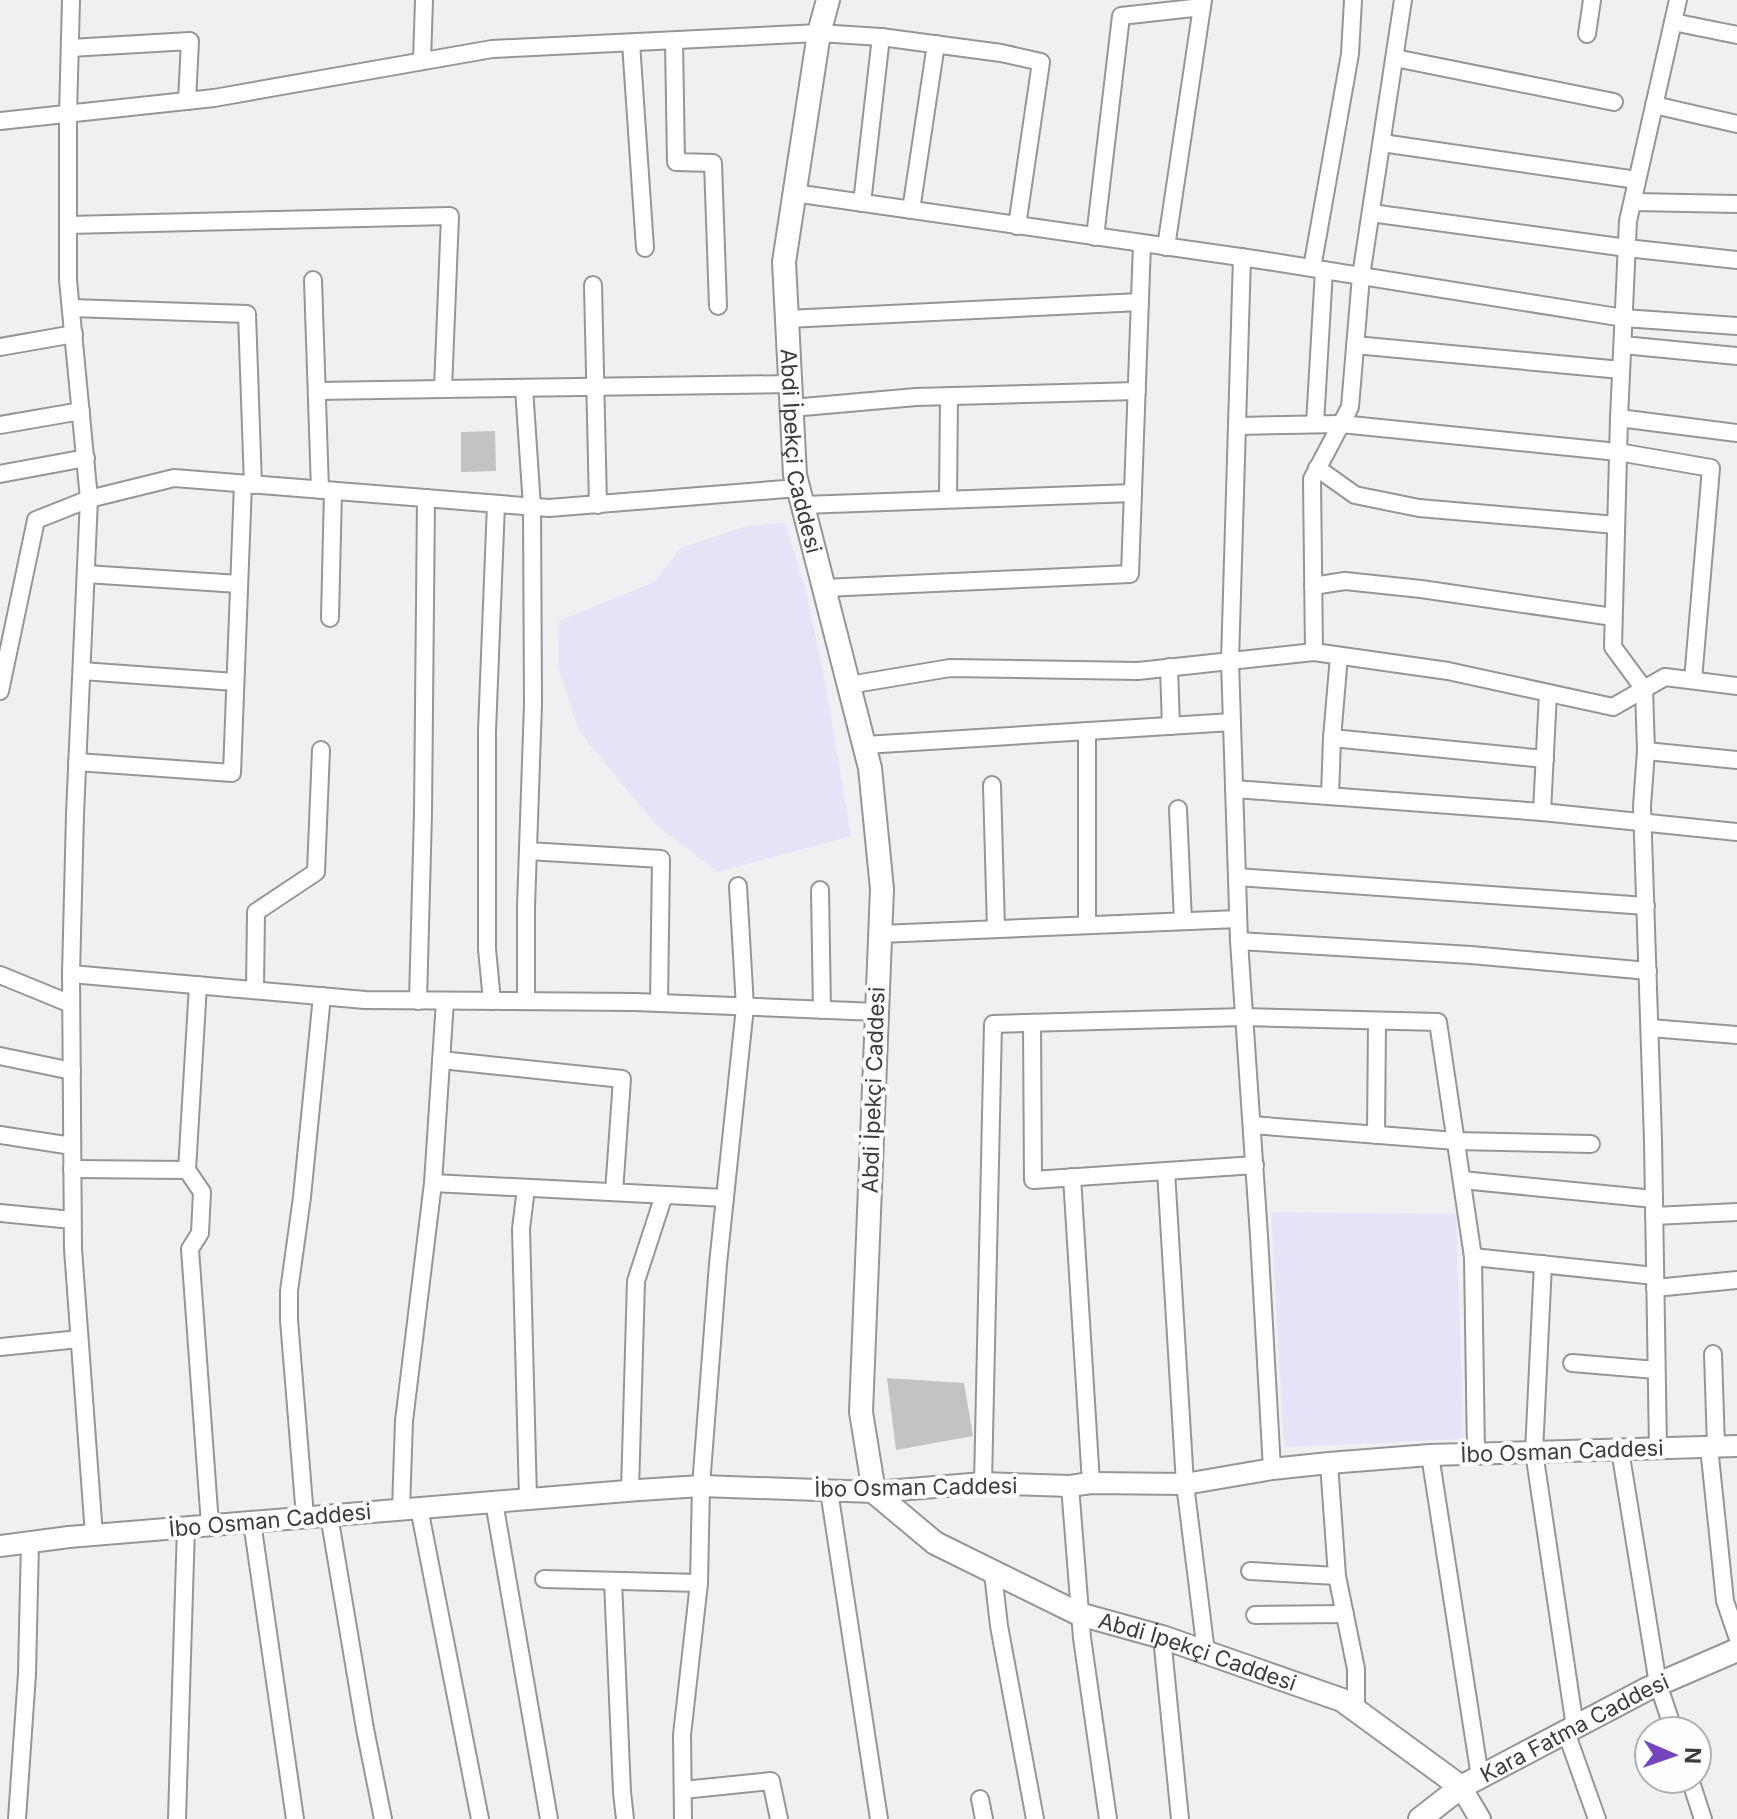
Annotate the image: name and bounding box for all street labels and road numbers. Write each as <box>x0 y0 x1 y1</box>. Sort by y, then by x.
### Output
street label: Abdi İpekçi Caddesi <box>775 348 827 556</box>
street label: Abdi İpekçi Caddesi <box>856 986 890 1194</box>
street label: İbo Osman Caddesi <box>1460 1434 1664 1468</box>
street label: İbo Osman Caddesi <box>814 1472 1018 1502</box>
street label: İbo Osman Caddesi <box>168 1498 372 1542</box>
street label: Abdi İpekçi Caddesi <box>1096 1607 1300 1696</box>
street label: Kara Fatma Caddesi <box>1476 1668 1673 1788</box>

